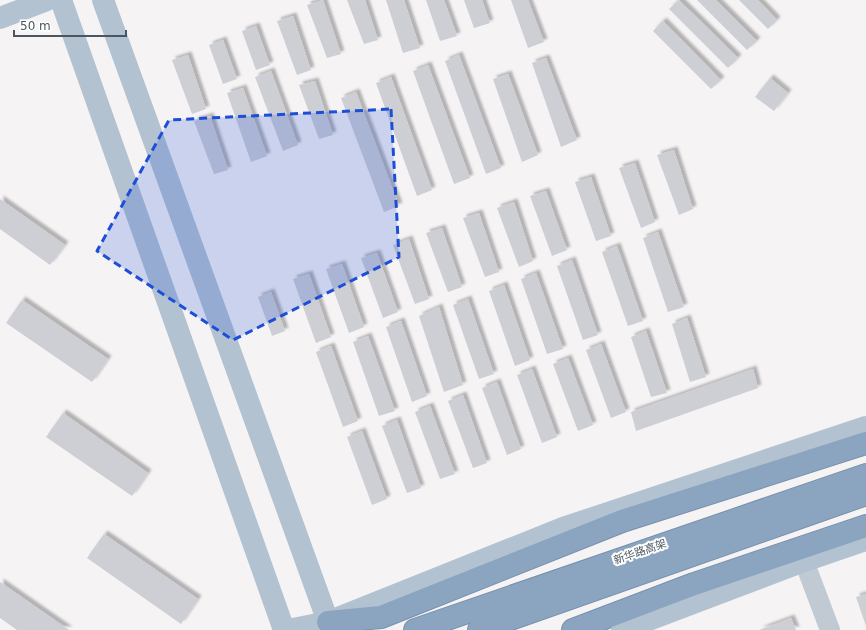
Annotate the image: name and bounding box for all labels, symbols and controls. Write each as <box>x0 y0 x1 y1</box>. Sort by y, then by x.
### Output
scale bar <box>14 12 126 38</box>
text: 50 m <box>20 19 51 33</box>
street label: 新华路高架 <box>612 537 668 567</box>

